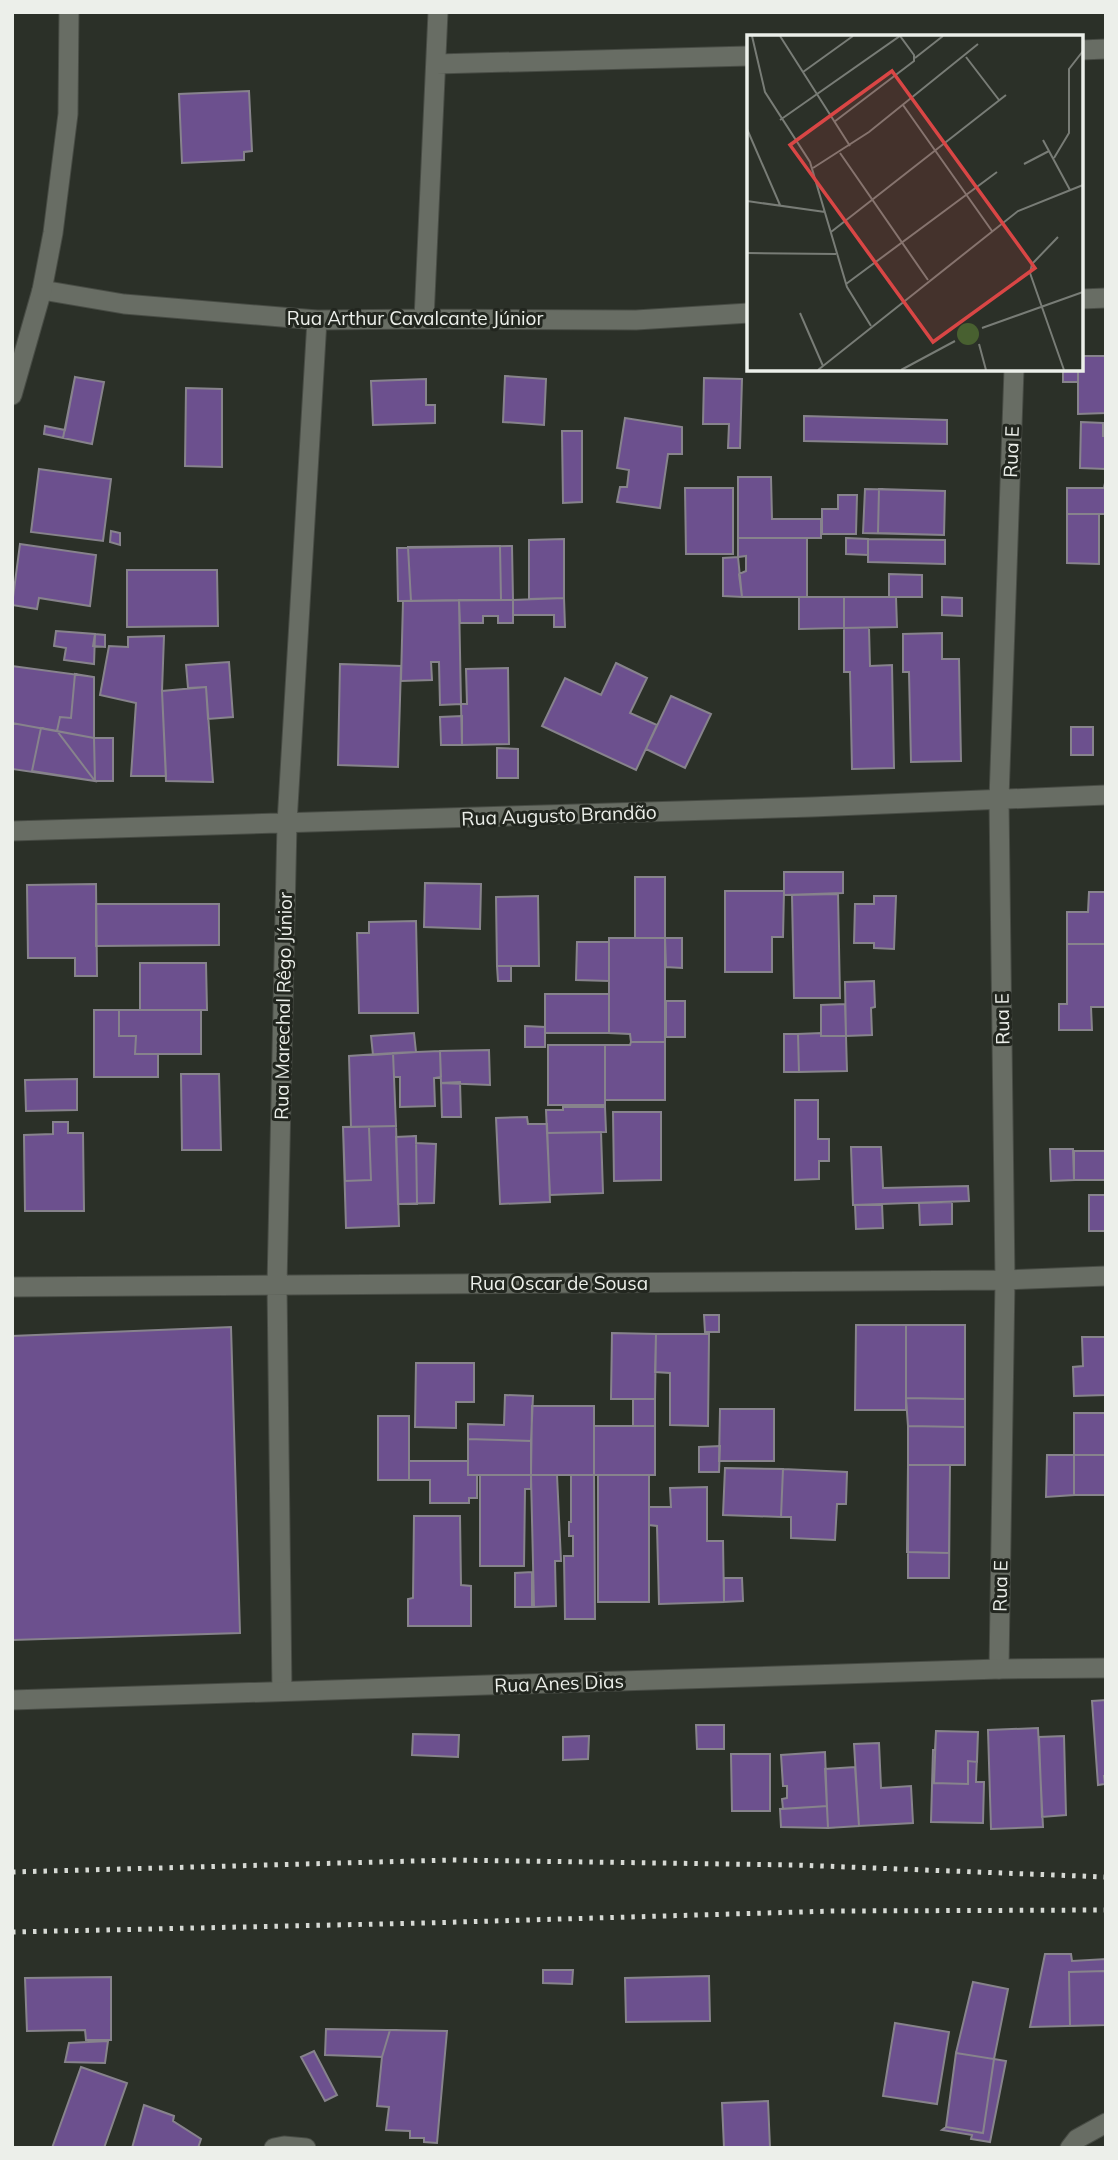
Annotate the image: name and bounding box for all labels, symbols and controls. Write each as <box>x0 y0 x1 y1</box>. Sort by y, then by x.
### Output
inset map <box>747 35 1083 371</box>
street label: Rua Arthur Cavalcante Júnior <box>287 306 543 330</box>
street label: Rua E <box>998 426 1024 478</box>
street label: Rua Augusto Brandão <box>461 800 657 830</box>
street label: Rua Marechal Rêgo Júnior <box>269 892 297 1120</box>
street label: Rua E <box>990 993 1014 1045</box>
street label: Rua Oscar de Sousa <box>470 1271 648 1295</box>
street label: Rua E <box>988 1560 1012 1612</box>
street label: Rua Anes Dias <box>494 1669 624 1697</box>

